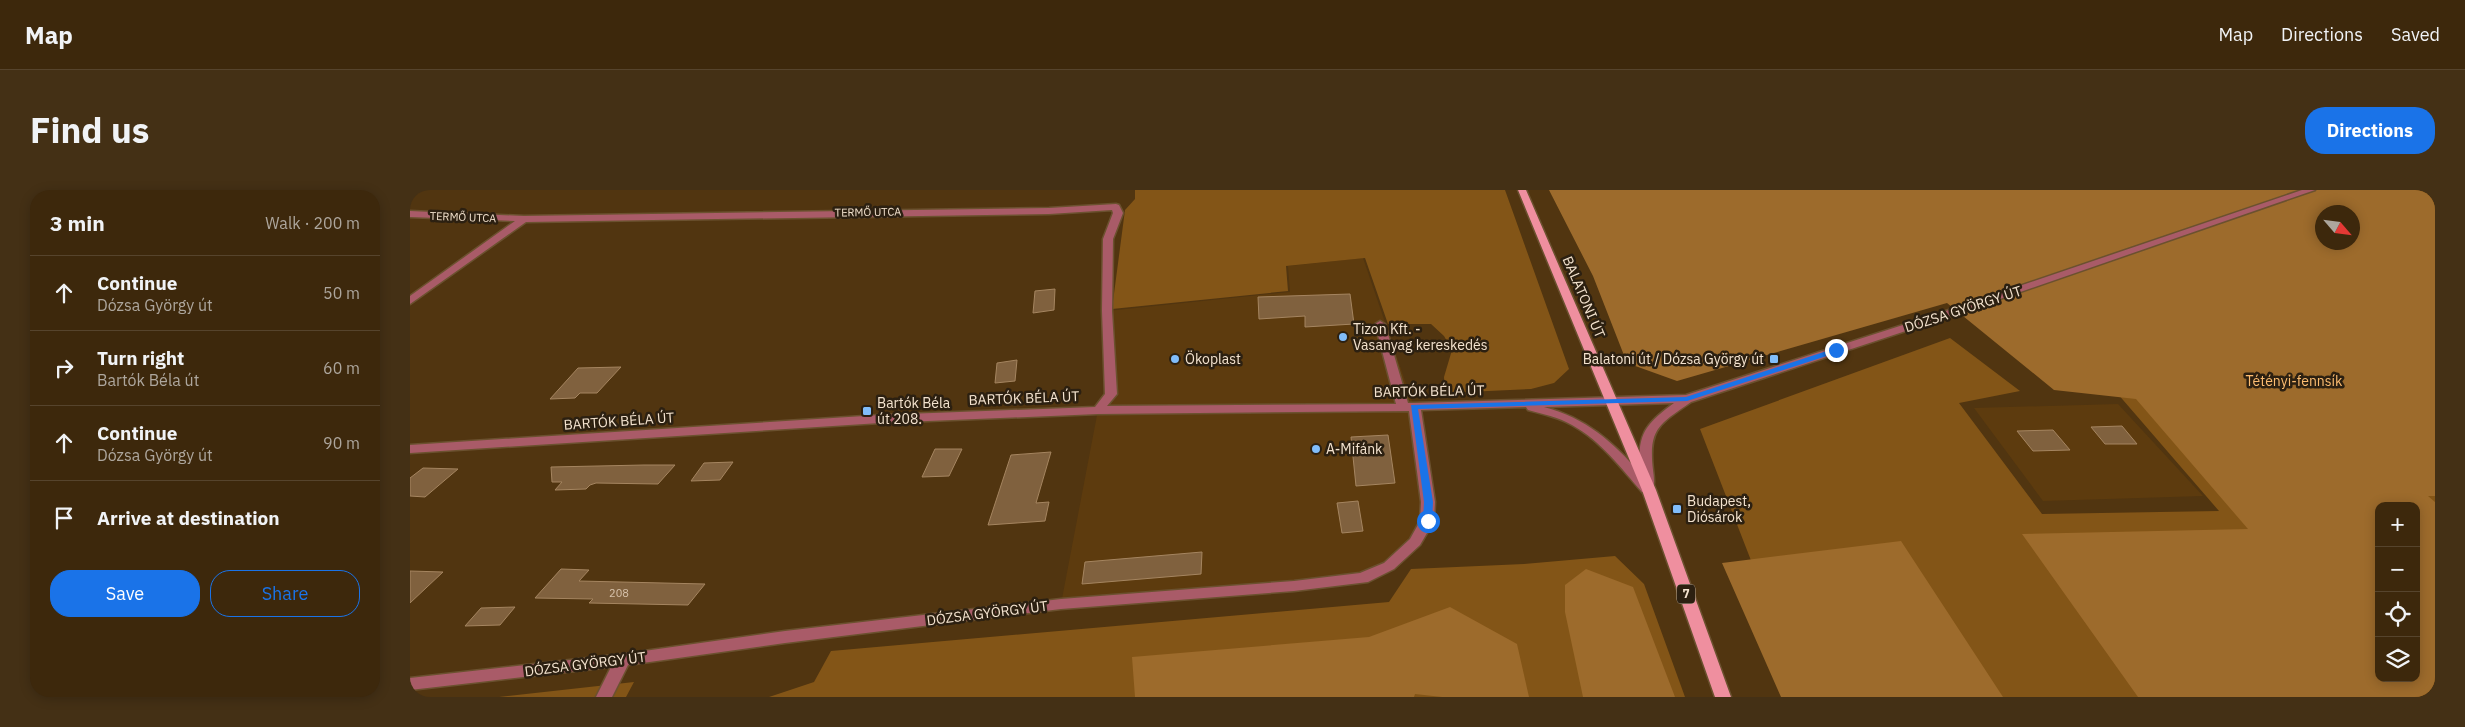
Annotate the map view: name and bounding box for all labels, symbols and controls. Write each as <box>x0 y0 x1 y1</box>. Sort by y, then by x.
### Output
text: Map <box>25 19 73 51</box>
text: Map <box>2218 23 2253 46</box>
text: Directions <box>2281 23 2363 46</box>
text: Saved <box>2391 23 2440 46</box>
text: Find us <box>30 107 149 153</box>
button: Directions <box>2305 107 2435 154</box>
street label: TERMŐ UTCA <box>835 204 901 220</box>
north arrow <box>2315 205 2360 250</box>
text: 3 min <box>50 209 105 237</box>
street label: TERMŐ UTCA <box>430 209 496 225</box>
text: Walk · 200 m <box>265 213 360 233</box>
street label: BALATONI ÚT <box>1559 253 1610 341</box>
text: Continue <box>97 271 177 295</box>
icon: ahead <box>50 279 78 307</box>
street label: DÓZSA GYÖRGY ÚT <box>1902 281 2024 336</box>
text: 50 m <box>323 283 360 303</box>
text: Dózsa György út <box>97 295 213 315</box>
place label: Tizon Kft. - Vasanyag kereskedés <box>1353 320 1488 354</box>
marker: Tizon Kft. - Vasanyag kereskedés <box>1337 331 1349 343</box>
route end <box>1825 339 1848 362</box>
text: Turn right <box>97 346 184 370</box>
place label: Ökoplast <box>1185 350 1241 368</box>
place label: Balatoni út / Dózsa György út <box>1583 350 1764 368</box>
marker: Ökoplast <box>1169 353 1181 365</box>
marker: Balatoni út / Dózsa György út <box>1768 353 1780 365</box>
icon: right <box>50 354 78 382</box>
text: 60 m <box>323 358 360 378</box>
text: Bartók Béla út <box>97 370 199 390</box>
park label: Tétényi-fennsík <box>2245 372 2343 390</box>
street label: BARTÓK BÉLA ÚT <box>1373 380 1485 401</box>
street label: BARTÓK BÉLA ÚT <box>968 386 1080 409</box>
place label: Bartók Béla út 208. <box>877 394 951 428</box>
marker: Bartók Béla út 208. <box>861 405 873 417</box>
street label: BARTÓK BÉLA ÚT <box>563 407 675 434</box>
text: Continue <box>97 421 177 445</box>
icon: ahead <box>50 429 78 457</box>
text: 90 m <box>323 433 360 453</box>
place label: A-Mifánk <box>1326 440 1383 458</box>
marker: A-Mifánk <box>1310 443 1322 455</box>
text: Dózsa György út <box>97 445 213 465</box>
place label: Budapest, Diósárok <box>1687 492 1751 526</box>
map controls <box>2375 502 2420 682</box>
button: + <box>2375 502 2420 547</box>
marker: Budapest, Diósárok <box>1671 503 1683 515</box>
icon: arrive <box>50 504 78 532</box>
text: Arrive at destination <box>97 506 280 530</box>
route start <box>1417 510 1440 533</box>
button: − <box>2375 547 2420 592</box>
button: Save <box>50 570 200 617</box>
button: Share <box>210 570 360 617</box>
road number: 7 <box>1677 584 1695 604</box>
house number: 208 <box>609 586 629 600</box>
button: locate <box>2375 592 2420 637</box>
street label: DÓZSA GYÖRGY ÚT <box>925 596 1049 629</box>
button: layers <box>2375 637 2420 682</box>
street label: DÓZSA GYÖRGY ÚT <box>523 647 647 680</box>

